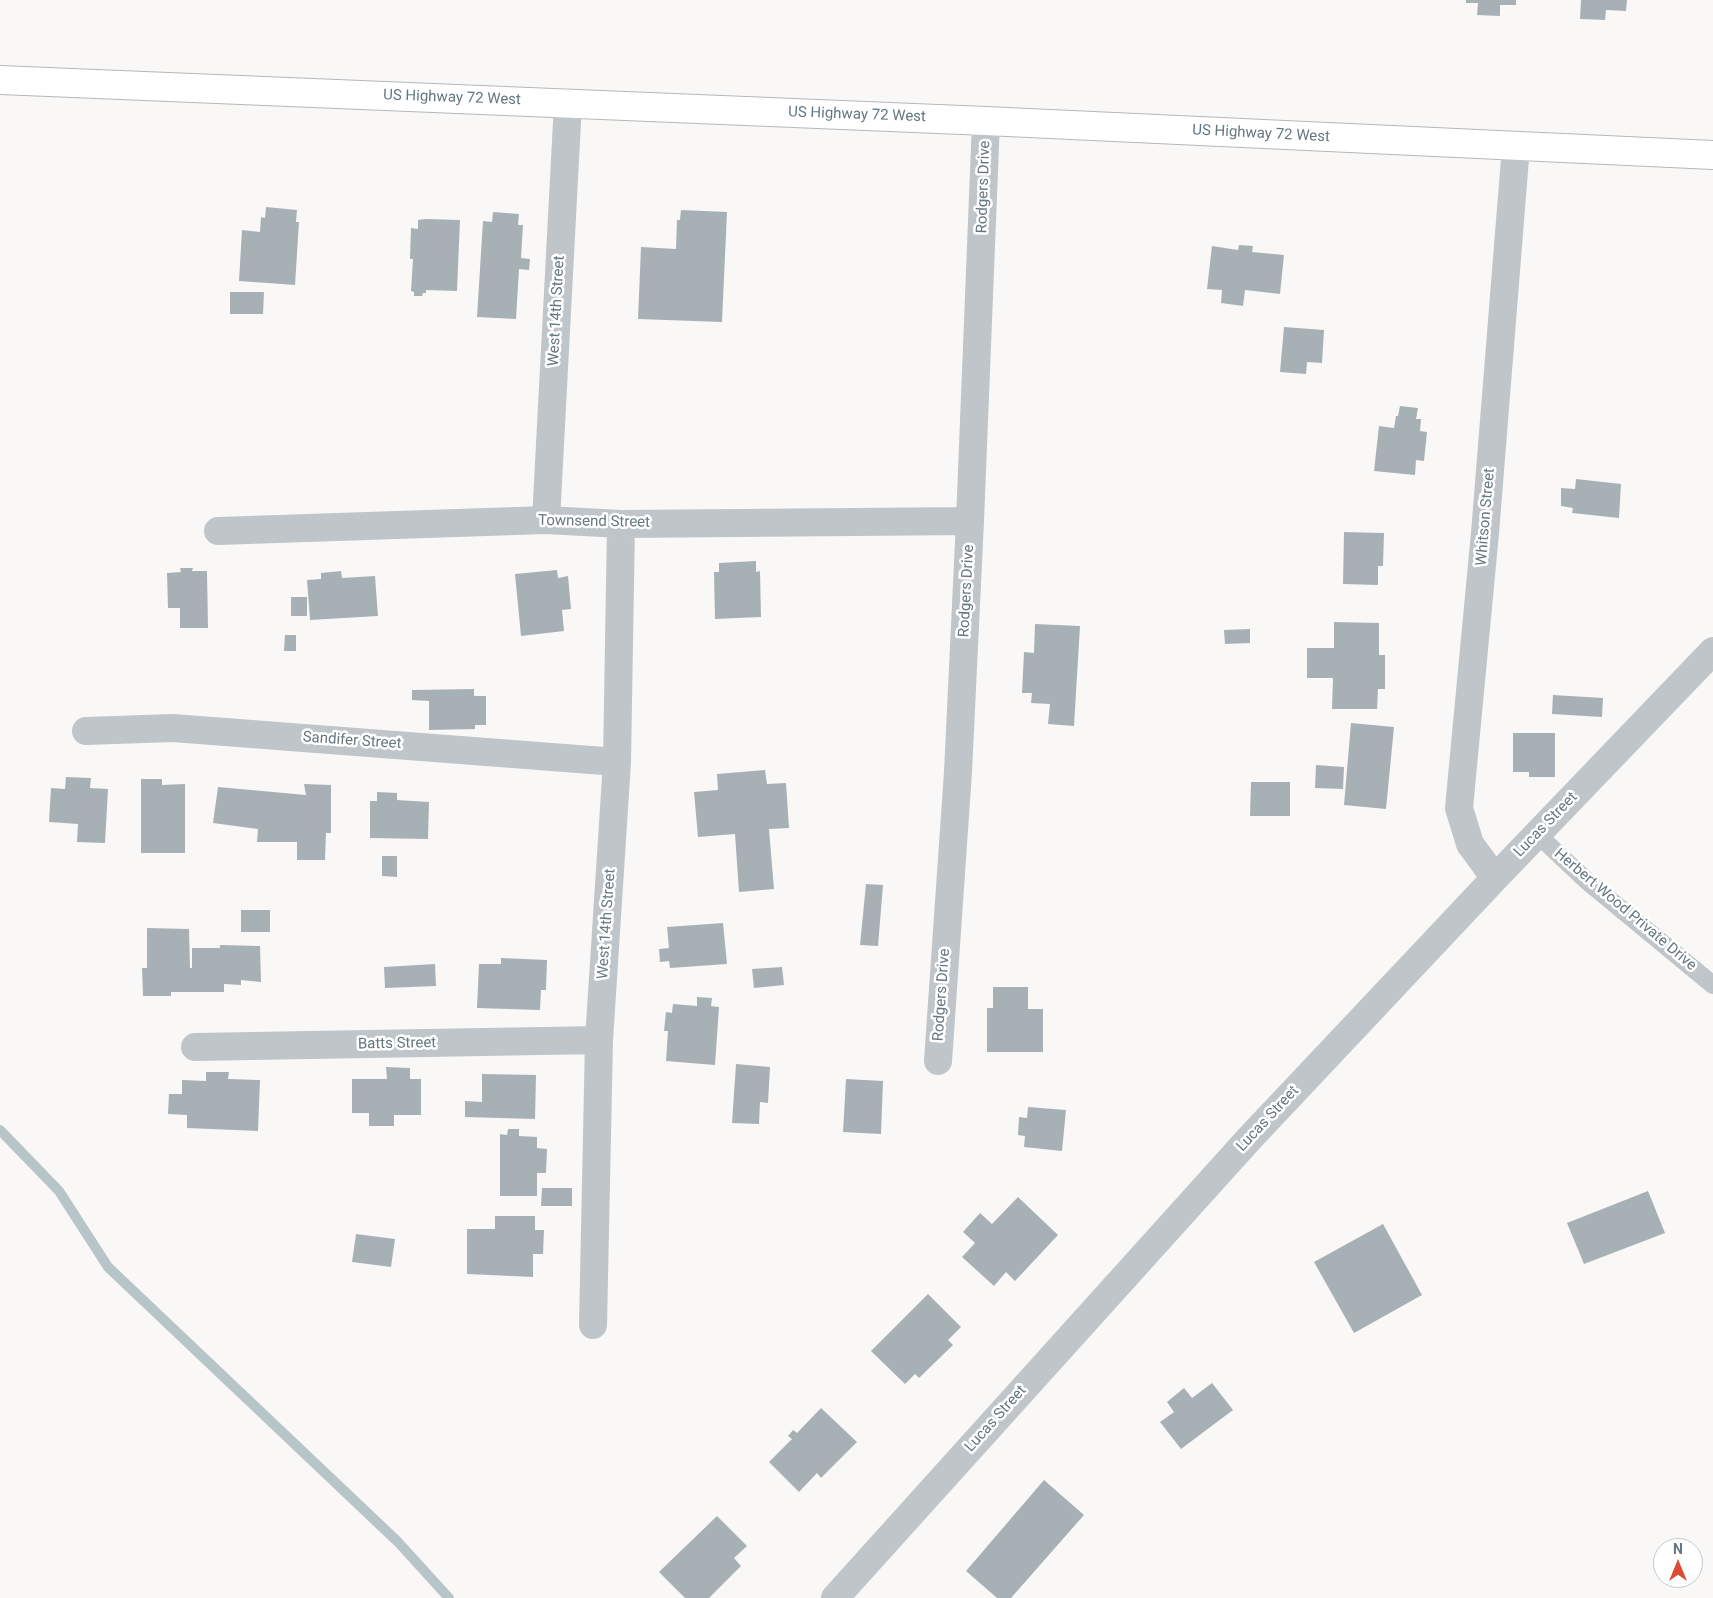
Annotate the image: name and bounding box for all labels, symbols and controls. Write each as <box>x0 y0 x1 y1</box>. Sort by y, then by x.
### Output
street label: US Highway 72 West <box>383 87 521 109</box>
street label: US Highway 72 West <box>788 104 926 126</box>
street label: US Highway 72 West <box>1192 121 1330 147</box>
street label: Rodgers Drive <box>973 140 995 234</box>
street label: West 14th Street <box>545 255 569 367</box>
street label: Whitson Street <box>1473 467 1499 567</box>
street label: Townsend Street <box>538 512 650 532</box>
street label: Rodgers Drive <box>956 544 978 638</box>
street label: Sandifer Street <box>302 729 402 753</box>
street label: Lucas Street <box>1511 789 1581 861</box>
street label: Herbert Wood Private Drive <box>1550 845 1700 975</box>
street label: West 14th Street <box>594 868 620 980</box>
street label: Rodgers Drive <box>930 948 954 1042</box>
street label: Batts Street <box>358 1034 436 1054</box>
street label: Lucas Street <box>1233 1082 1303 1156</box>
street label: Lucas Street <box>962 1382 1030 1456</box>
north arrow <box>1653 1538 1703 1588</box>
text: N <box>1673 1541 1683 1557</box>

